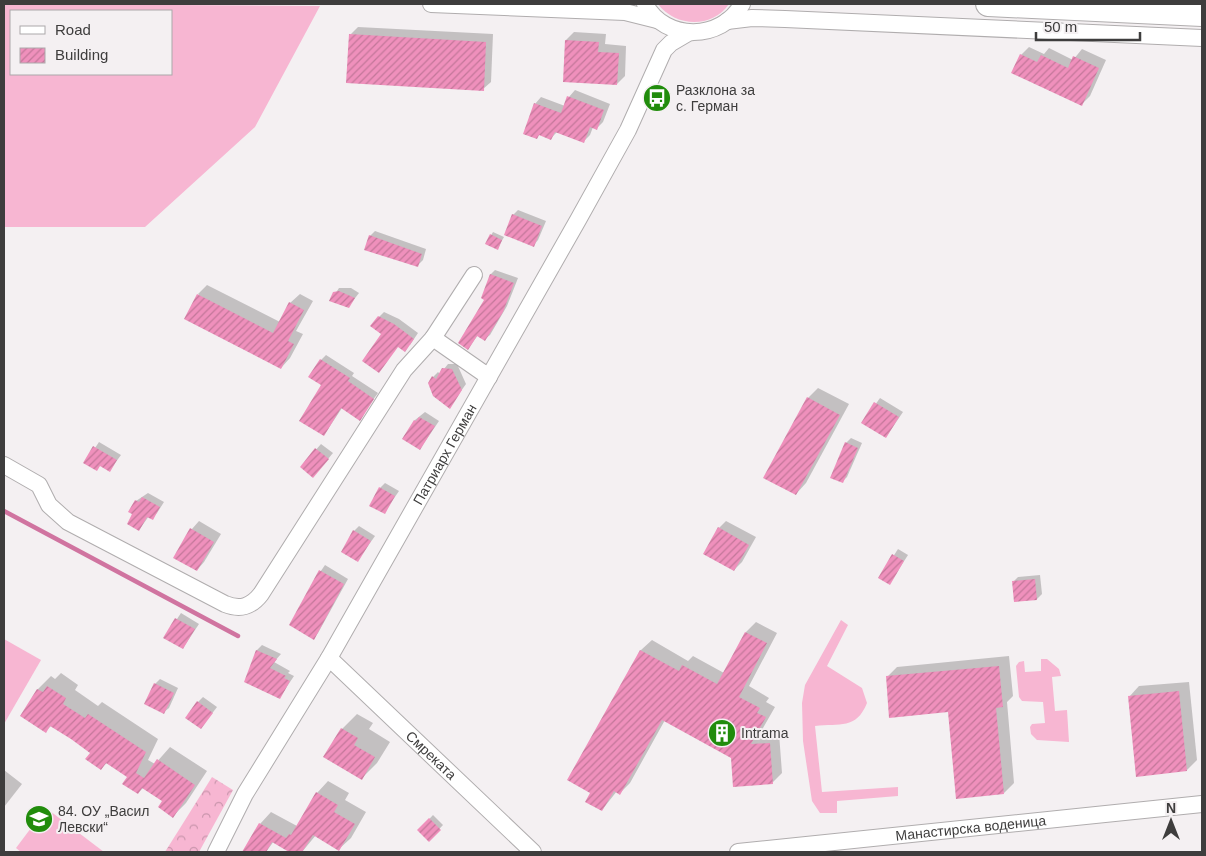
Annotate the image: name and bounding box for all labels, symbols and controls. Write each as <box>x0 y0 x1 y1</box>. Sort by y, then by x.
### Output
legend <box>10 10 172 75</box>
scale bar <box>1036 10 1140 42</box>
text: 50 m <box>1044 18 1077 35</box>
text: Road <box>55 21 91 38</box>
text: Building <box>55 46 108 63</box>
place label: Разклона за с. Герман <box>676 82 755 114</box>
bus stop icon: Разклона за с. Герман <box>642 83 672 113</box>
street label: Патриарх Герман <box>410 401 480 508</box>
building icon: Intrama <box>707 718 737 748</box>
place label: Intrama <box>741 725 789 741</box>
street label: Смреката <box>403 728 460 783</box>
north arrow <box>1146 796 1196 846</box>
text: N <box>1166 800 1176 816</box>
place label: 84. ОУ „Васил Левски“ <box>58 803 150 835</box>
school or university icon: 84. ОУ „Васил Левски“ <box>24 804 54 834</box>
street label: Манастирска воденица <box>895 812 1047 844</box>

